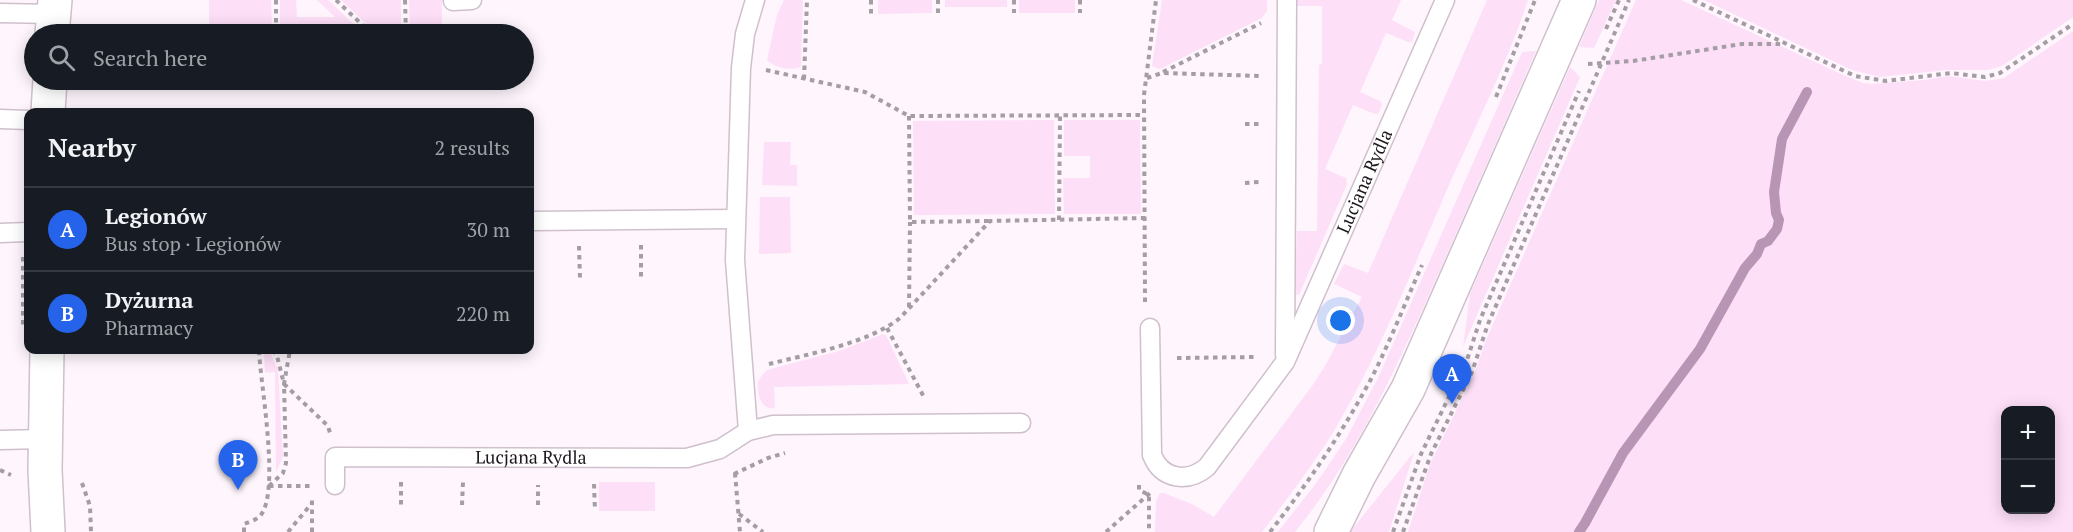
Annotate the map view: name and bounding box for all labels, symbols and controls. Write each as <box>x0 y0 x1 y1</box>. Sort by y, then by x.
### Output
search box <box>24 24 534 90</box>
icon: search <box>45 41 78 74</box>
text: Search here <box>93 43 207 72</box>
street label: Lucjana Rydla <box>1330 125 1397 237</box>
text: Nearby <box>48 130 136 164</box>
text: 2 results <box>435 134 510 161</box>
text: Legionów <box>105 201 207 230</box>
text: A <box>60 216 75 243</box>
text: 30 m <box>467 216 510 243</box>
text: Bus stop · Legionów <box>105 230 281 257</box>
text: Dyżurna <box>105 285 193 314</box>
text: B <box>61 300 74 327</box>
text: 220 m <box>456 300 510 327</box>
your location <box>1326 306 1355 335</box>
text: Pharmacy <box>105 314 193 341</box>
pin: A <box>1432 354 1472 404</box>
map controls <box>2001 406 2055 514</box>
button: + <box>2001 406 2055 460</box>
pin: B <box>218 440 258 490</box>
street label: Lucjana Rydla <box>475 444 587 469</box>
button: − <box>2001 460 2055 514</box>

